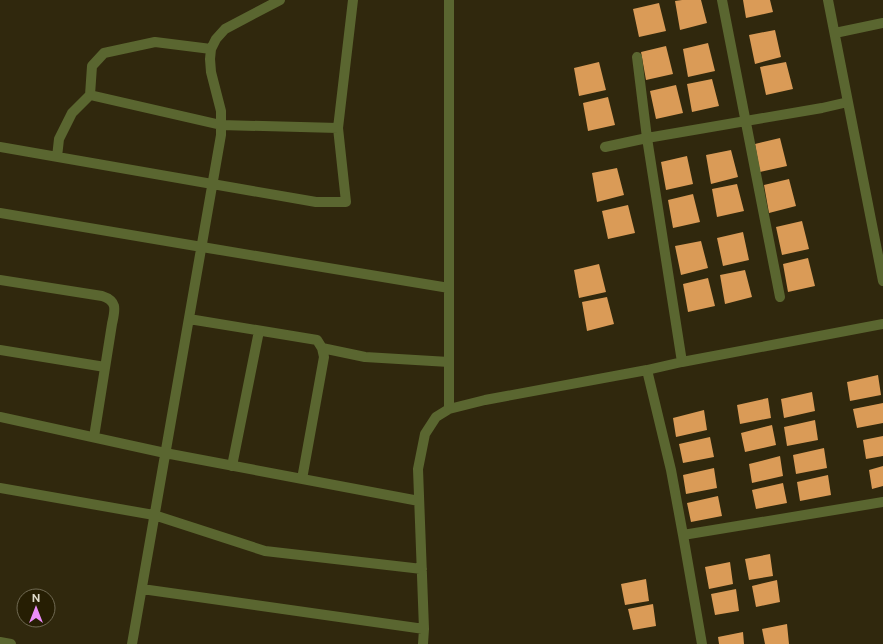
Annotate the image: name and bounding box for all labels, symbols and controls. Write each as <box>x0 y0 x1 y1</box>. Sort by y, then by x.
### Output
north arrow <box>16 588 56 628</box>
text: N <box>32 592 40 604</box>

